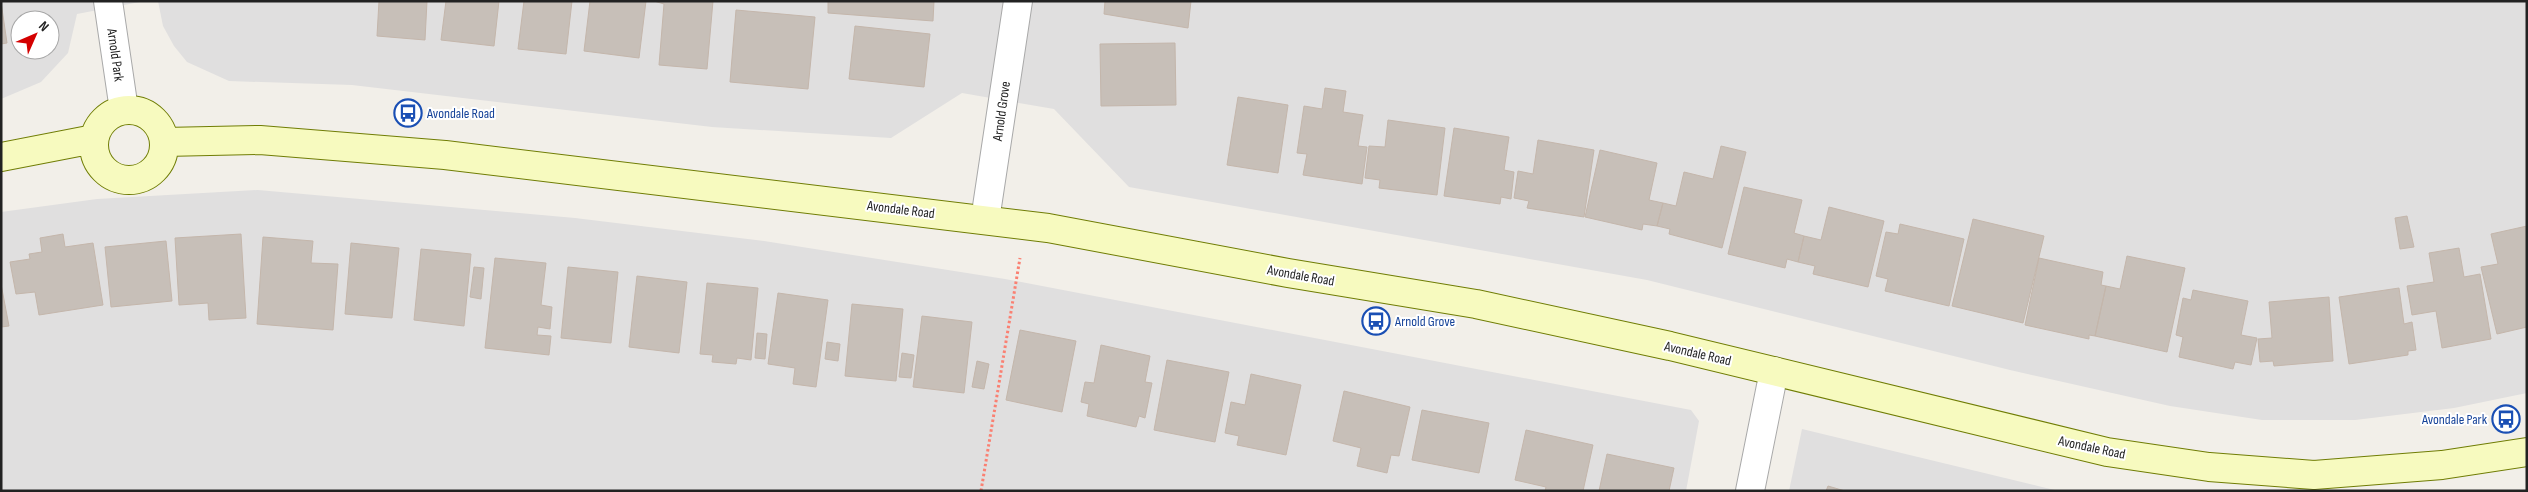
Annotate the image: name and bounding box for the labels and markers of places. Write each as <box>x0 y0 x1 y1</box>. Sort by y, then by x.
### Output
bus stop icon: Avondale Road <box>393 98 423 128</box>
place label: Avondale Road <box>426 105 495 122</box>
bus stop icon: Arnold Grove <box>1361 306 1391 336</box>
place label: Arnold Grove <box>1394 313 1455 330</box>
bus stop icon: Avondale Park <box>2491 404 2521 434</box>
place label: Avondale Park <box>2421 411 2488 428</box>

